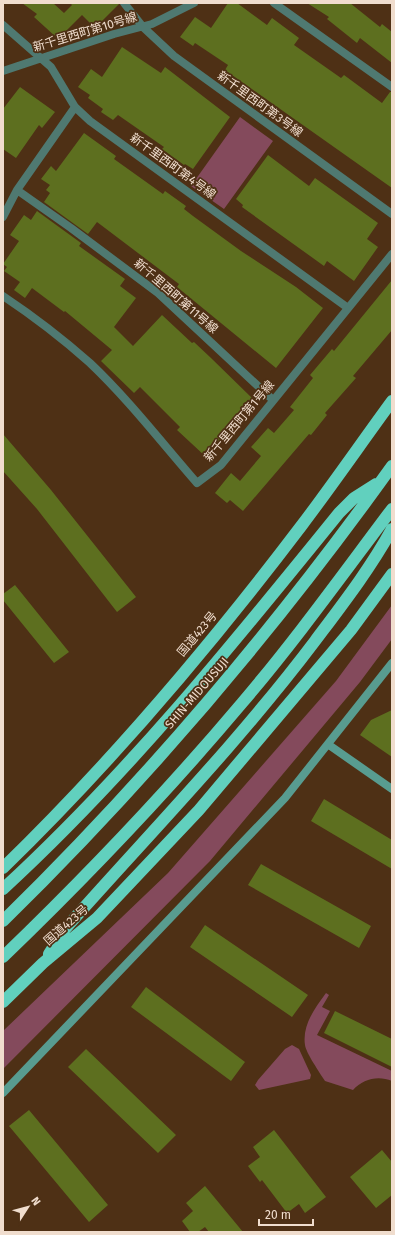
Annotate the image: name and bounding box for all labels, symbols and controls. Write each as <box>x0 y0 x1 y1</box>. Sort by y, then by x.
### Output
street label: 新千里西町第10号線 <box>31 10 139 54</box>
street label: 新千里西町第3号線 <box>215 68 305 140</box>
street label: 新千里西町第4号線 <box>127 130 219 202</box>
street label: 新千里西町第11号線 <box>131 256 221 336</box>
street label: 新千里西町第1号線 <box>201 378 277 464</box>
street label: 国道423号 <box>174 609 220 659</box>
street label: SHIN-MIDOUSUJI <box>162 655 232 731</box>
street label: 国道423号 <box>41 902 91 948</box>
north arrow <box>8 1187 48 1227</box>
text: N <box>28 1195 43 1208</box>
scale bar <box>259 1201 313 1227</box>
text: 20 m <box>265 1208 291 1222</box>

